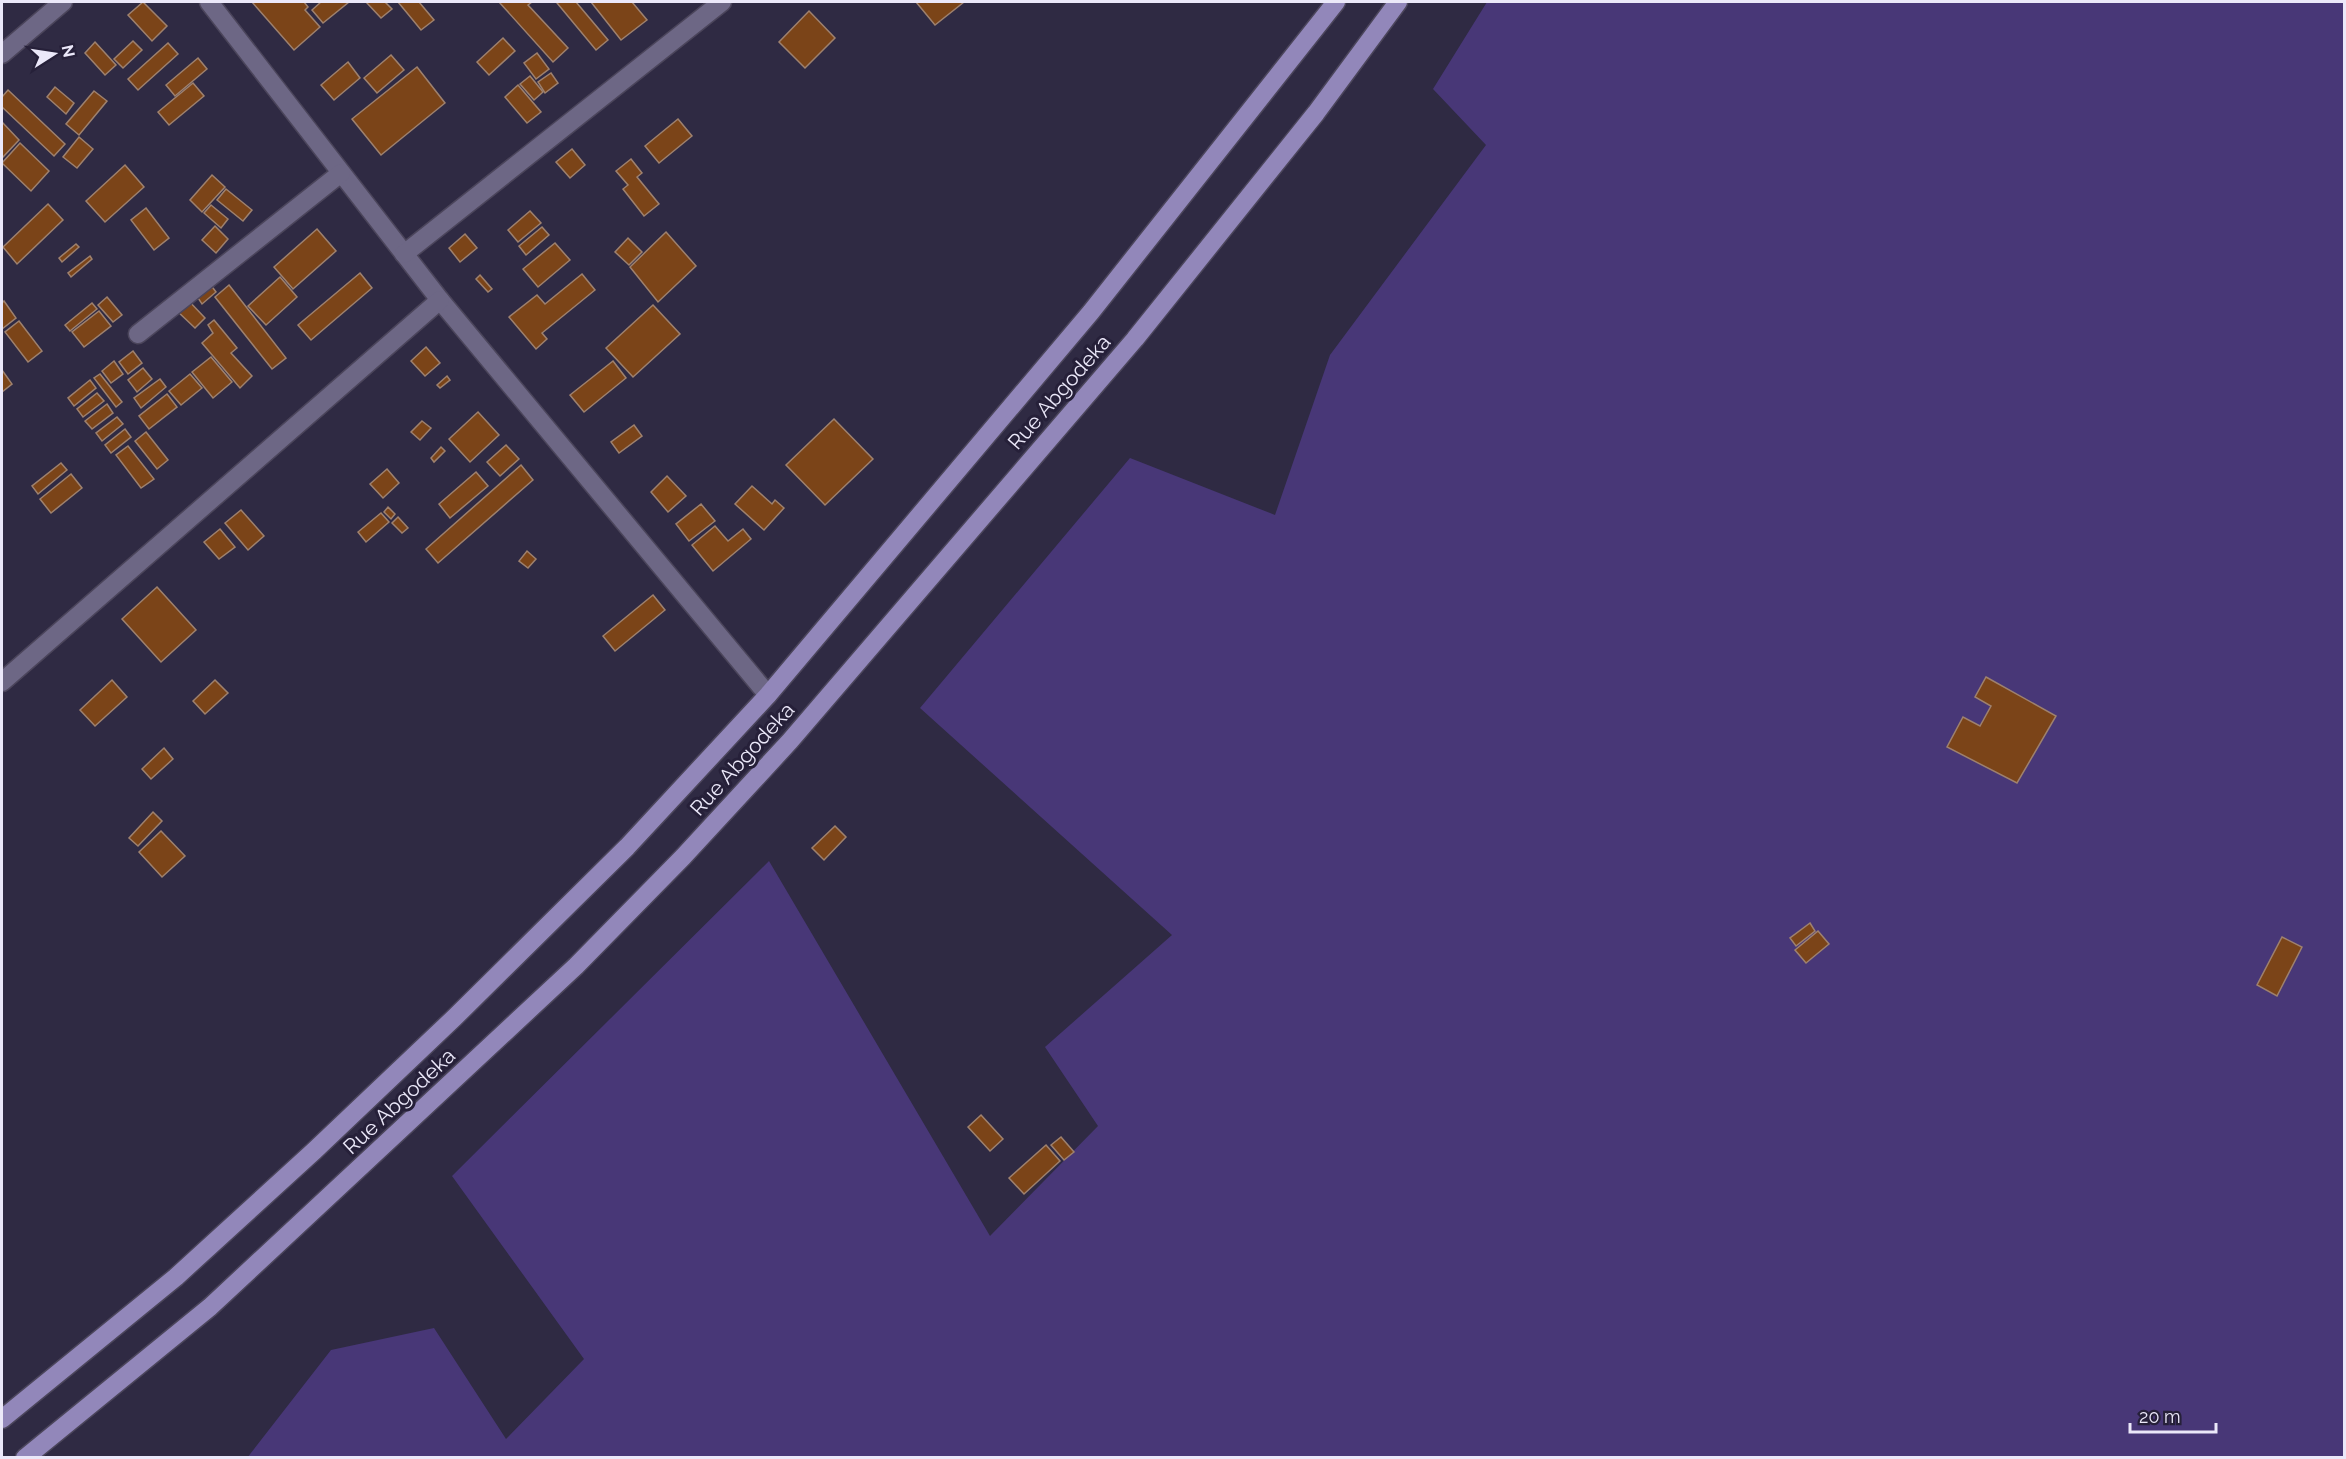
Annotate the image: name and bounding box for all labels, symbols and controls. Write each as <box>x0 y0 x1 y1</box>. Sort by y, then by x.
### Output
north arrow <box>24 24 84 84</box>
text: N <box>58 43 79 59</box>
street label: Rue Abgodeka <box>1002 330 1116 454</box>
street label: Rue Abgodeka <box>685 697 799 821</box>
street label: Rue Abgodeka <box>338 1043 460 1159</box>
scale bar <box>2130 1396 2216 1434</box>
text: 20 m <box>2139 1406 2181 1427</box>

